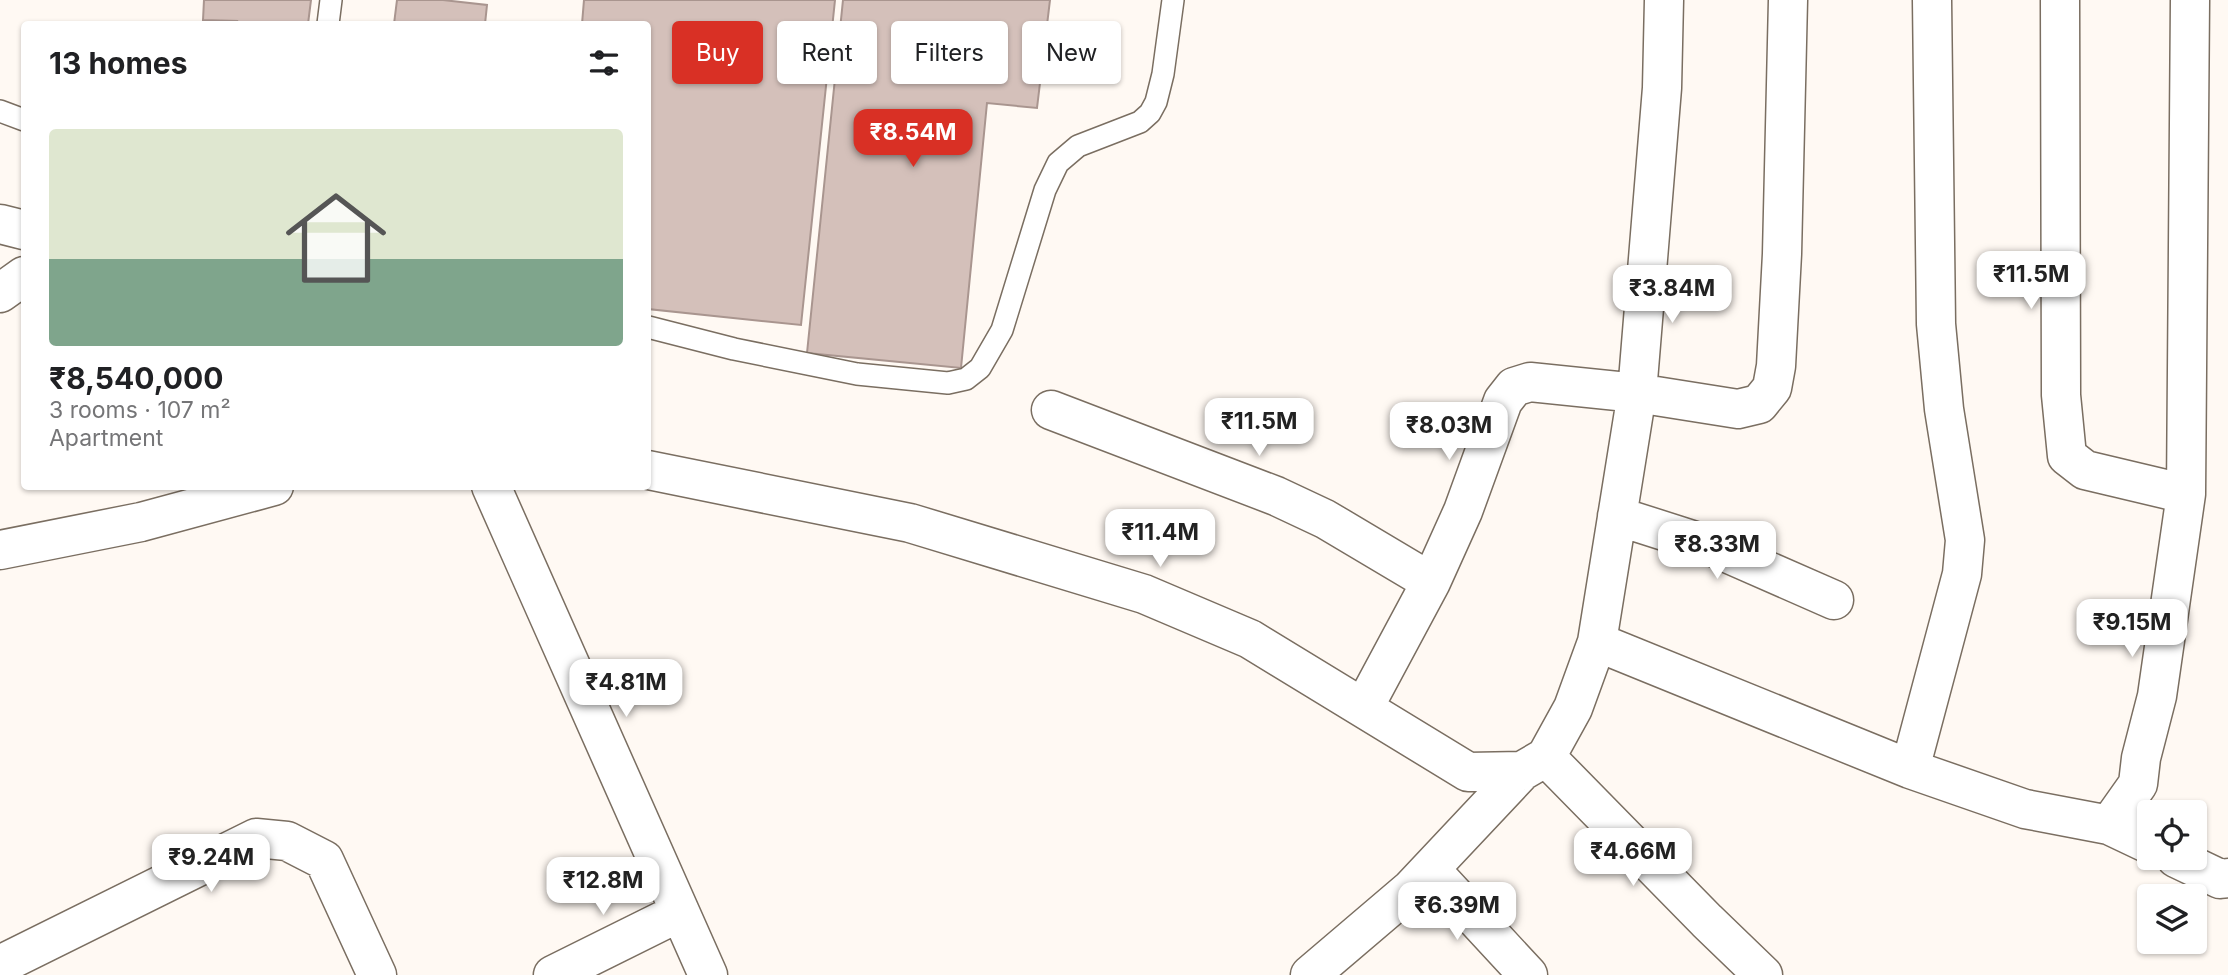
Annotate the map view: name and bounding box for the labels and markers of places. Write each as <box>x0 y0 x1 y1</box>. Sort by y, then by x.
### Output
pin: ₹8.54M <box>856 110 970 169</box>
pin: ₹11.5M <box>1974 252 2088 311</box>
pin: ₹3.84M <box>1615 266 1729 325</box>
pin: ₹11.5M <box>1202 398 1316 458</box>
pin: ₹8.03M <box>1392 402 1506 462</box>
pin: ₹11.4M <box>1103 510 1217 569</box>
pin: ₹8.33M <box>1660 522 1774 581</box>
pin: ₹9.15M <box>2075 600 2189 659</box>
pin: ₹4.81M <box>569 660 683 719</box>
pin: ₹4.66M <box>1576 828 1690 888</box>
pin: ₹9.24M <box>154 834 268 894</box>
pin: ₹12.8M <box>546 858 660 917</box>
pin: ₹6.39M <box>1400 883 1514 942</box>

